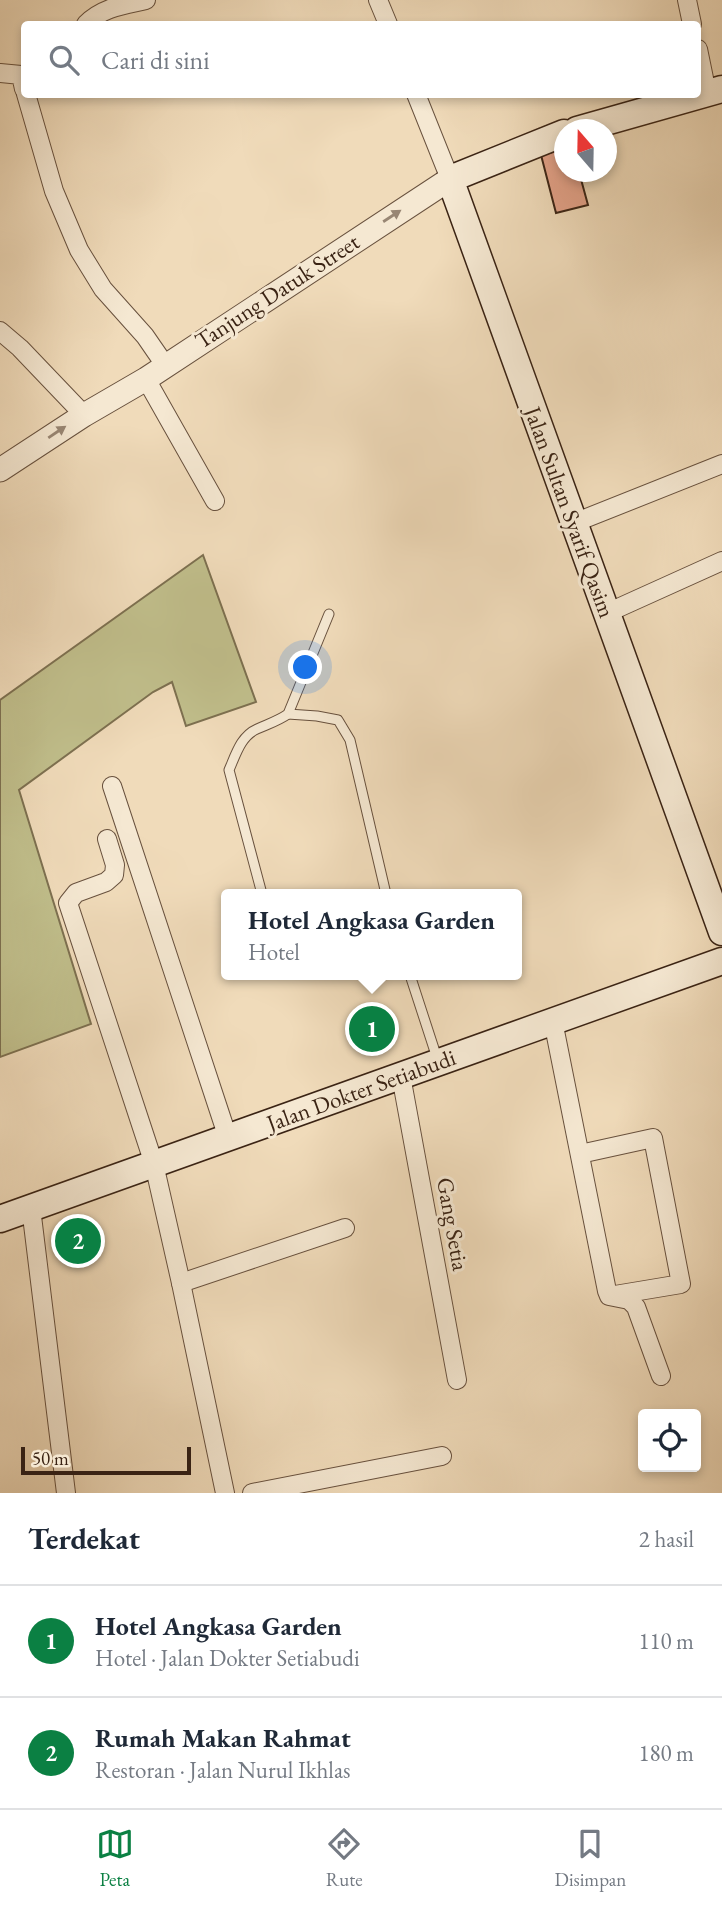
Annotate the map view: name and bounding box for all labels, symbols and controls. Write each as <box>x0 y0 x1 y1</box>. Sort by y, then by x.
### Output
search box <box>21 21 701 98</box>
icon: search <box>45 41 83 79</box>
text: Cari di sini <box>101 43 210 77</box>
north arrow <box>554 119 617 182</box>
one-way arrow <box>383 209 401 223</box>
street label: Tanjung Datuk Street <box>189 226 366 355</box>
street label: Jalan Sultan Syarif Qasim <box>517 400 622 622</box>
one-way arrow <box>47 426 67 439</box>
your location <box>288 650 322 684</box>
popup <box>221 889 522 980</box>
text: Hotel Angkasa Garden <box>248 903 495 937</box>
text: Hotel <box>248 937 300 967</box>
pin: 1 <box>349 1003 395 1055</box>
street label: Jalan Dokter Setiabudi <box>260 1042 460 1139</box>
street label: Gang Setia <box>430 1175 476 1274</box>
pin: 2 <box>55 1215 101 1267</box>
map controls <box>638 1409 701 1472</box>
button: locate <box>638 1409 701 1472</box>
scale bar <box>21 1444 191 1476</box>
text: 50 m <box>32 1446 69 1471</box>
text: Terdekat <box>28 1519 140 1558</box>
text: 2 hasil <box>639 1524 694 1554</box>
text: Hotel Angkasa Garden <box>95 1609 342 1643</box>
text: 1 <box>45 1626 57 1656</box>
text: 110 m <box>638 1626 694 1656</box>
text: Hotel · Jalan Dokter Setiabudi <box>95 1643 360 1673</box>
text: Rumah Makan Rahmat <box>95 1721 351 1755</box>
text: 2 <box>45 1738 57 1768</box>
text: 180 m <box>638 1738 694 1768</box>
text: Restoran · Jalan Nurul Ikhlas <box>95 1755 350 1785</box>
tab: Peta <box>96 1825 134 1892</box>
tab: Rute <box>325 1825 363 1892</box>
tab: Disimpan <box>555 1825 626 1892</box>

